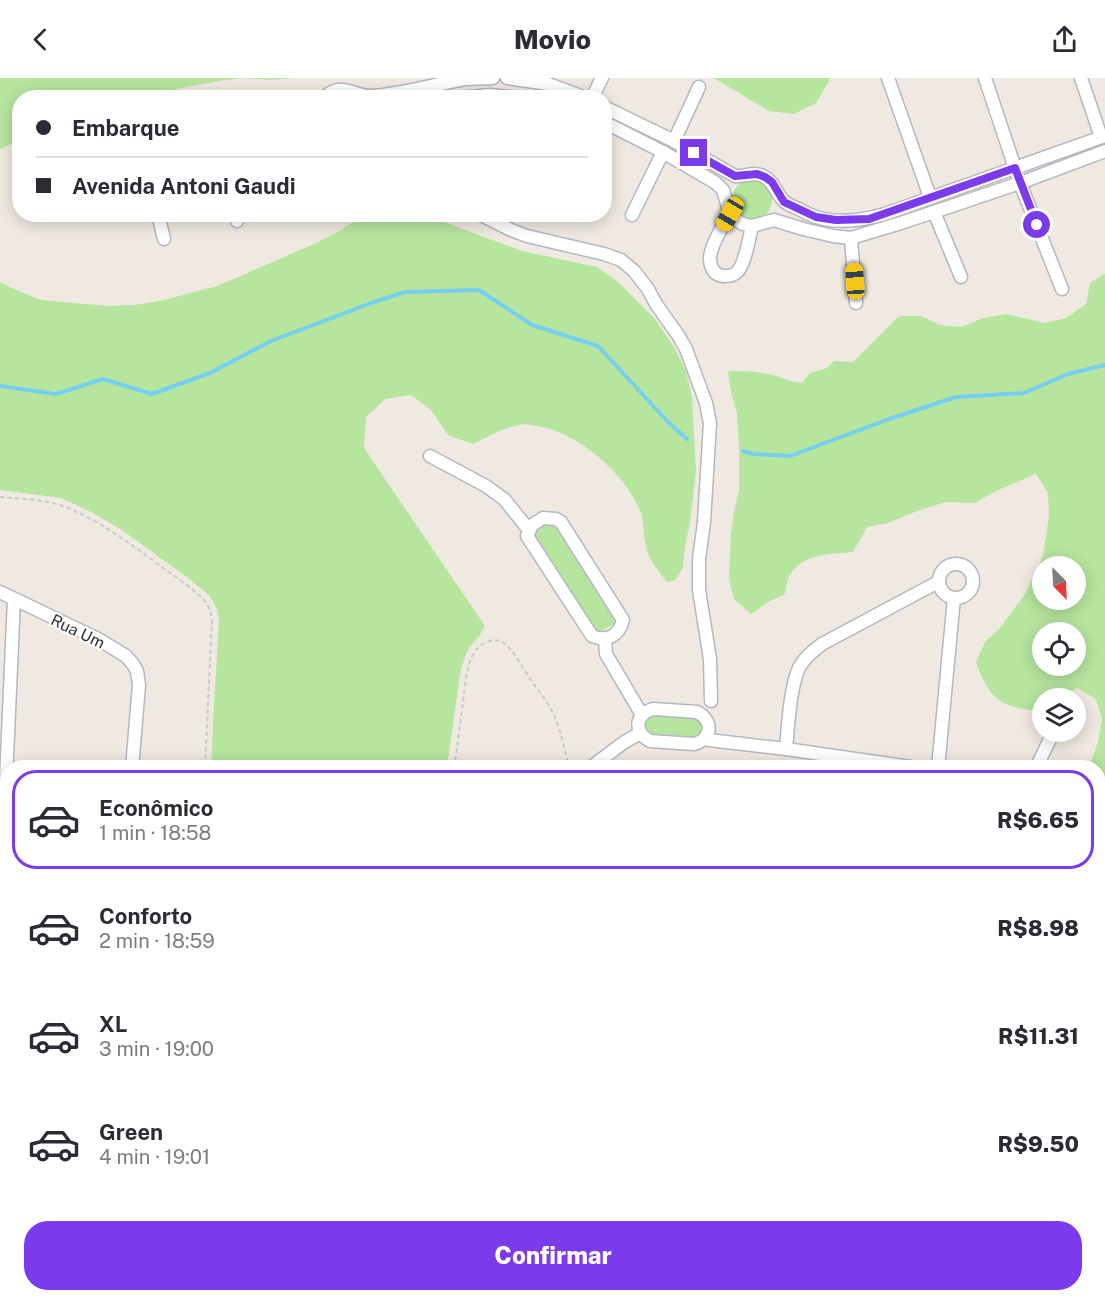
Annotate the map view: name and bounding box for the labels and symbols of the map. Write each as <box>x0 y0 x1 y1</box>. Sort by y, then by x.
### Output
route end <box>680 139 707 166</box>
car <box>713 194 747 234</box>
route start <box>1023 211 1050 238</box>
car <box>845 262 865 300</box>
north arrow <box>1032 556 1086 610</box>
street label: Rua Um <box>48 610 108 653</box>

